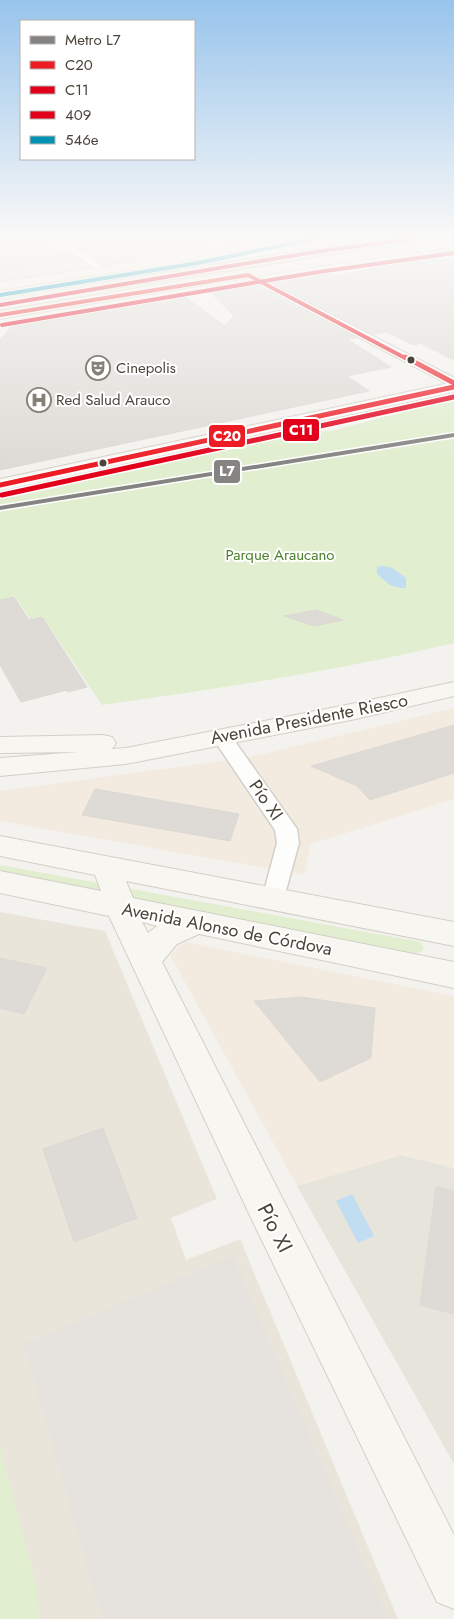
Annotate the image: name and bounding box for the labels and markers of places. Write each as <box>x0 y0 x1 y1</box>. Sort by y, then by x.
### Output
theatre icon: Cinepolis <box>85 355 111 381</box>
unlabelled marker <box>406 355 416 365</box>
place label: Cinepolis <box>116 357 176 379</box>
hospital icon: Red Salud Arauco <box>26 387 52 413</box>
place label: Red Salud Arauco <box>56 389 170 411</box>
unlabelled marker <box>98 458 108 468</box>

